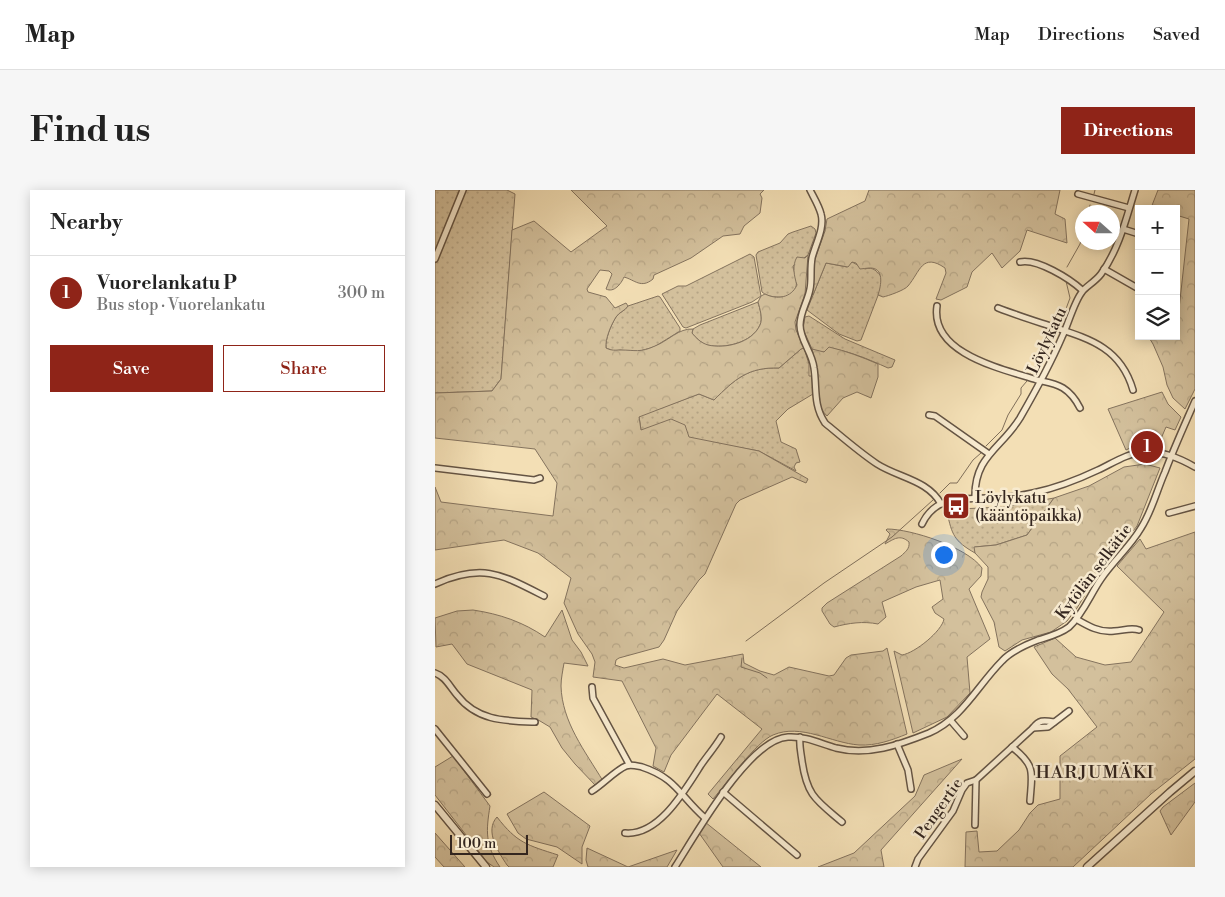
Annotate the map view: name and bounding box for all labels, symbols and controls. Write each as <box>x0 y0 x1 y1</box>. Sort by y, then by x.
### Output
text: Map <box>25 20 75 50</box>
text: Map <box>974 23 1010 46</box>
text: Directions <box>1038 23 1125 46</box>
text: Saved <box>1153 23 1200 46</box>
button: Directions <box>1061 107 1195 154</box>
text: Find us <box>30 109 150 152</box>
north arrow <box>1075 205 1120 250</box>
map controls <box>1135 205 1180 340</box>
button: + <box>1135 205 1180 250</box>
text: Nearby <box>50 210 123 236</box>
button: − <box>1135 250 1180 295</box>
text: Vuorelankatu P <box>97 271 237 295</box>
text: 1 <box>62 283 70 303</box>
text: 300 m <box>338 283 385 303</box>
text: Bus stop · Vuorelankatu <box>97 295 265 315</box>
button: layers <box>1135 295 1180 340</box>
street label: Löylykatu <box>1023 304 1071 377</box>
button: Save <box>50 345 213 392</box>
button: Share <box>223 345 385 392</box>
pin: 1 <box>1131 428 1163 466</box>
place label: Löylykatu (kääntöpaikka) <box>975 488 1082 526</box>
bus stop icon: Löylykatu (kääntöpaikka) <box>941 491 971 521</box>
street label: Kytölän selkätie <box>1051 520 1136 623</box>
your location <box>931 542 957 568</box>
district label: HARJUMÄKI <box>1035 761 1155 784</box>
street label: Pengertie <box>911 774 967 843</box>
scale bar <box>450 832 527 855</box>
text: 100 m <box>457 835 496 853</box>

